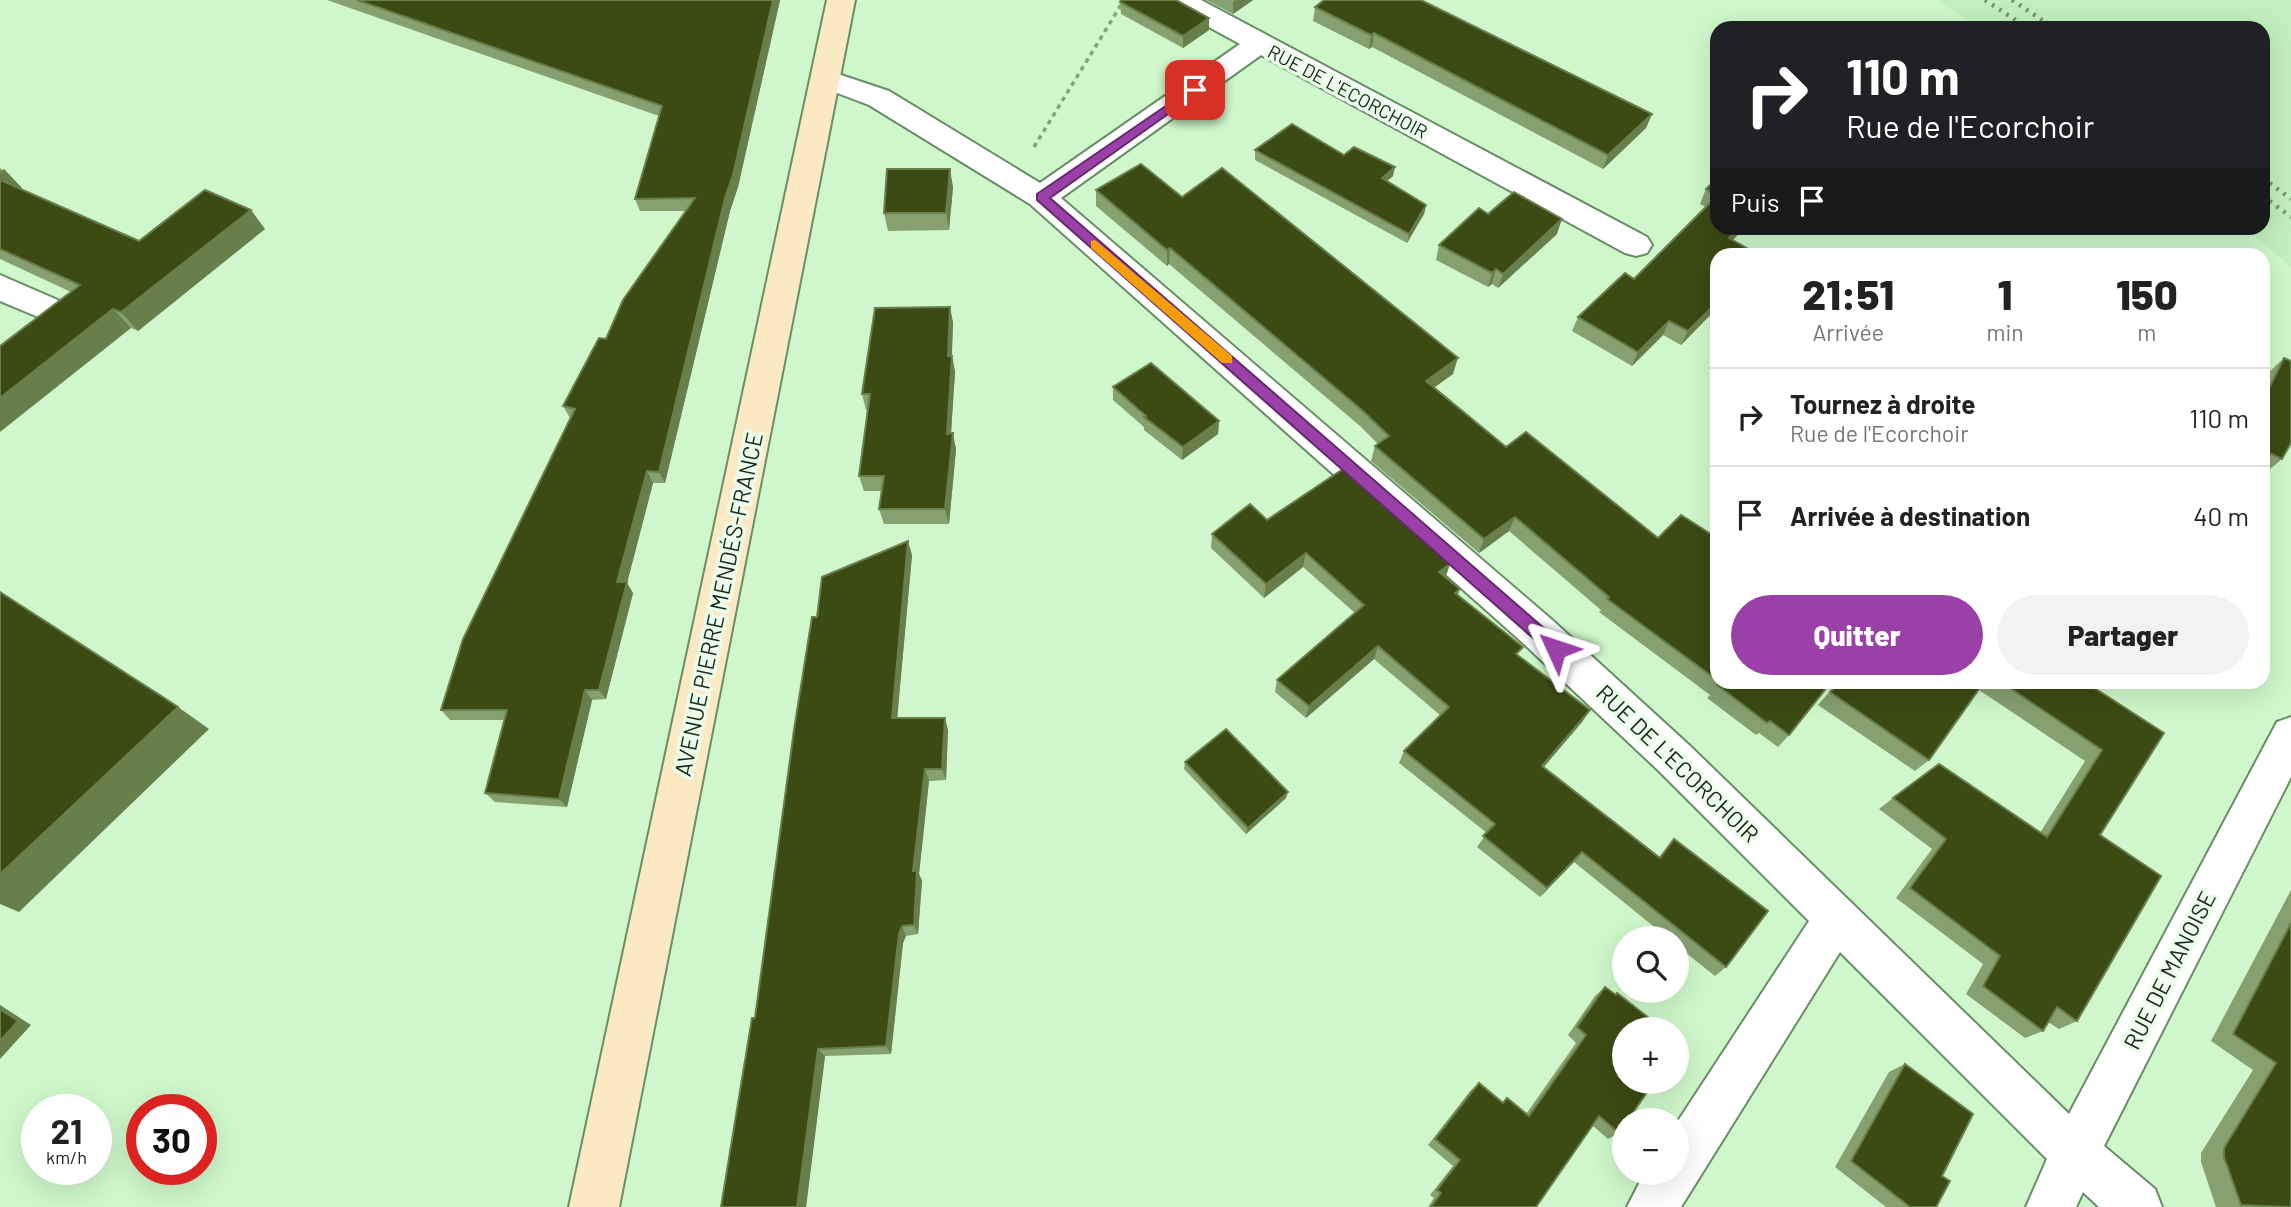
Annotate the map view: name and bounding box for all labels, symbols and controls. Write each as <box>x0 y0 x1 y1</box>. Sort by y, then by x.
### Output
street label: RUE DE L'ECORCHOIR <box>1264 39 1432 143</box>
text: 110 m <box>1846 46 1960 105</box>
icon: right <box>1731 49 1822 140</box>
pin <box>1165 60 1225 120</box>
icon: arrive <box>1176 71 1214 109</box>
text: Rue de l'Ecorchoir <box>1846 106 2094 144</box>
icon: arrive <box>1793 182 1831 220</box>
text: Puis <box>1731 186 1779 217</box>
text: 21:51 <box>1802 268 1894 318</box>
text: 1 <box>1998 268 2013 318</box>
text: 150 <box>2116 268 2178 318</box>
text: Arrivée <box>1812 318 1884 346</box>
text: min <box>1986 318 2024 346</box>
text: m <box>2137 318 2156 346</box>
text: Tournez à droite <box>1790 388 1975 419</box>
icon: right <box>1731 398 1769 436</box>
text: 110 m <box>2189 402 2249 433</box>
text: Rue de l'Ecorchoir <box>1790 419 1969 447</box>
street label: AVENUE PIERRE MENDÉS-FRANCE <box>668 430 768 778</box>
icon: arrive <box>1731 496 1769 534</box>
text: Arrivée à destination <box>1790 500 2030 531</box>
text: 40 m <box>2193 500 2249 531</box>
button: Quitter <box>1731 595 1983 675</box>
button: Partager <box>1997 595 2249 675</box>
position arrow <box>1519 612 1593 686</box>
street label: RUE DE L'ECORCHOIR <box>1591 678 1765 848</box>
street label: RUE DE MANOISE <box>2117 886 2221 1054</box>
map controls <box>1612 926 1689 1185</box>
button: search <box>1612 926 1689 1003</box>
button: + <box>1612 1017 1689 1094</box>
speed limit sign: 30 <box>126 1094 217 1185</box>
button: − <box>1612 1108 1689 1185</box>
text: 21 <box>51 1109 82 1151</box>
text: km/h <box>46 1146 87 1168</box>

